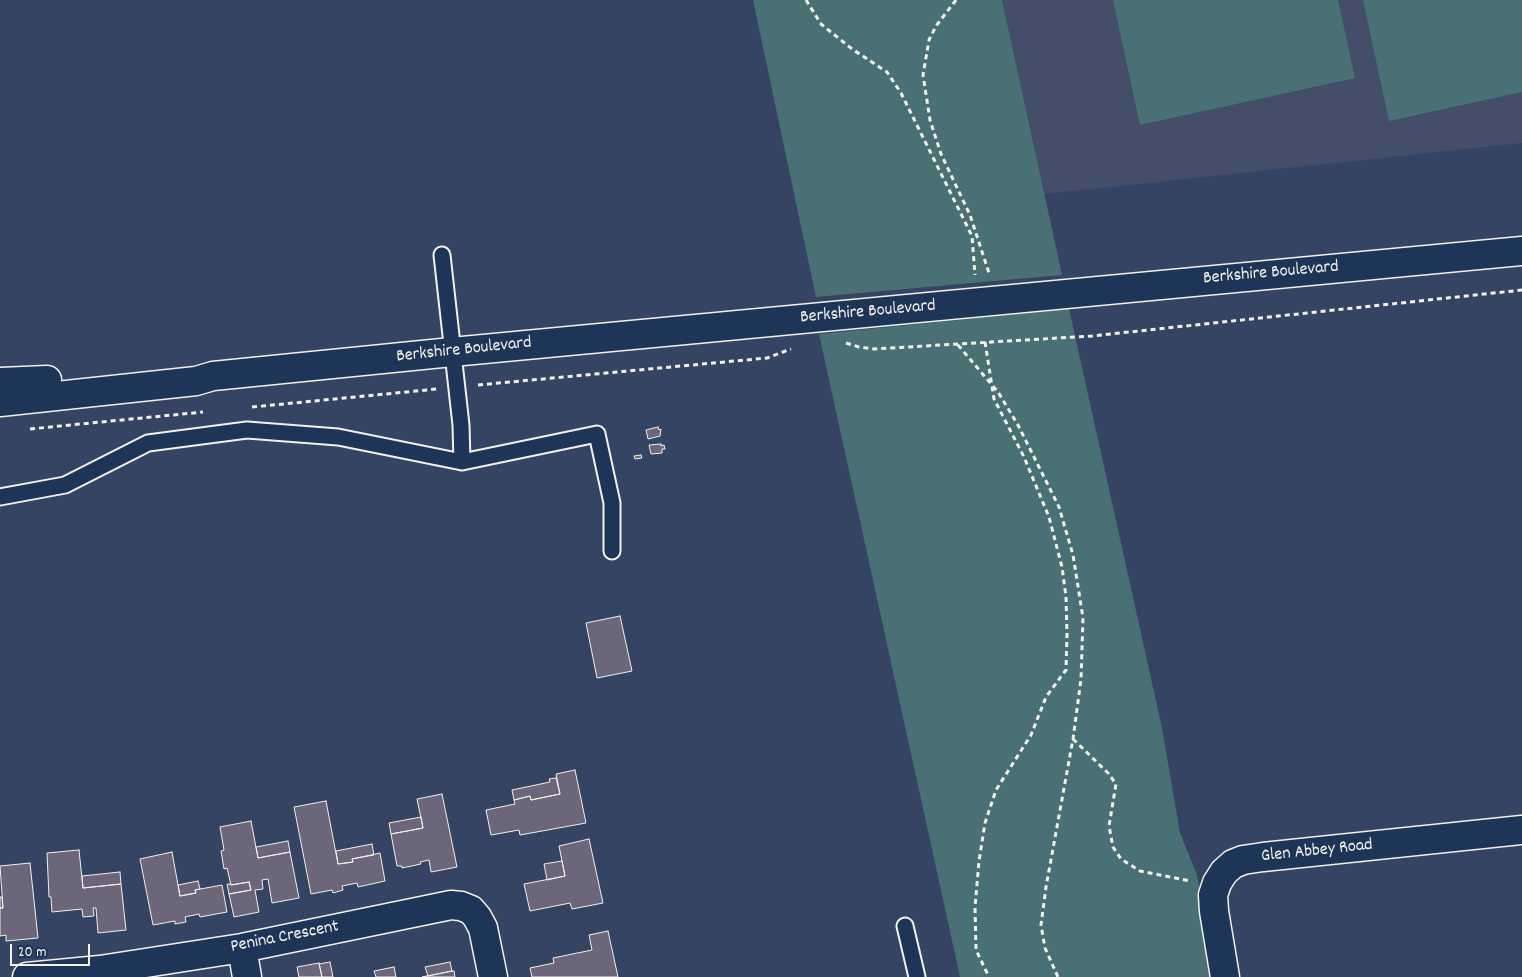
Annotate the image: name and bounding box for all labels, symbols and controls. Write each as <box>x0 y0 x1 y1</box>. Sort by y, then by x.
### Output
street label: Berkshire Boulevard <box>1202 257 1340 291</box>
street label: Berkshire Boulevard <box>799 296 937 330</box>
street label: Berkshire Boulevard <box>395 333 533 369</box>
street label: Glen Abbey Road <box>1260 835 1374 869</box>
street label: Penina Crescent <box>229 917 341 959</box>
scale bar <box>12 934 92 966</box>
text: 20 m <box>18 942 46 964</box>

